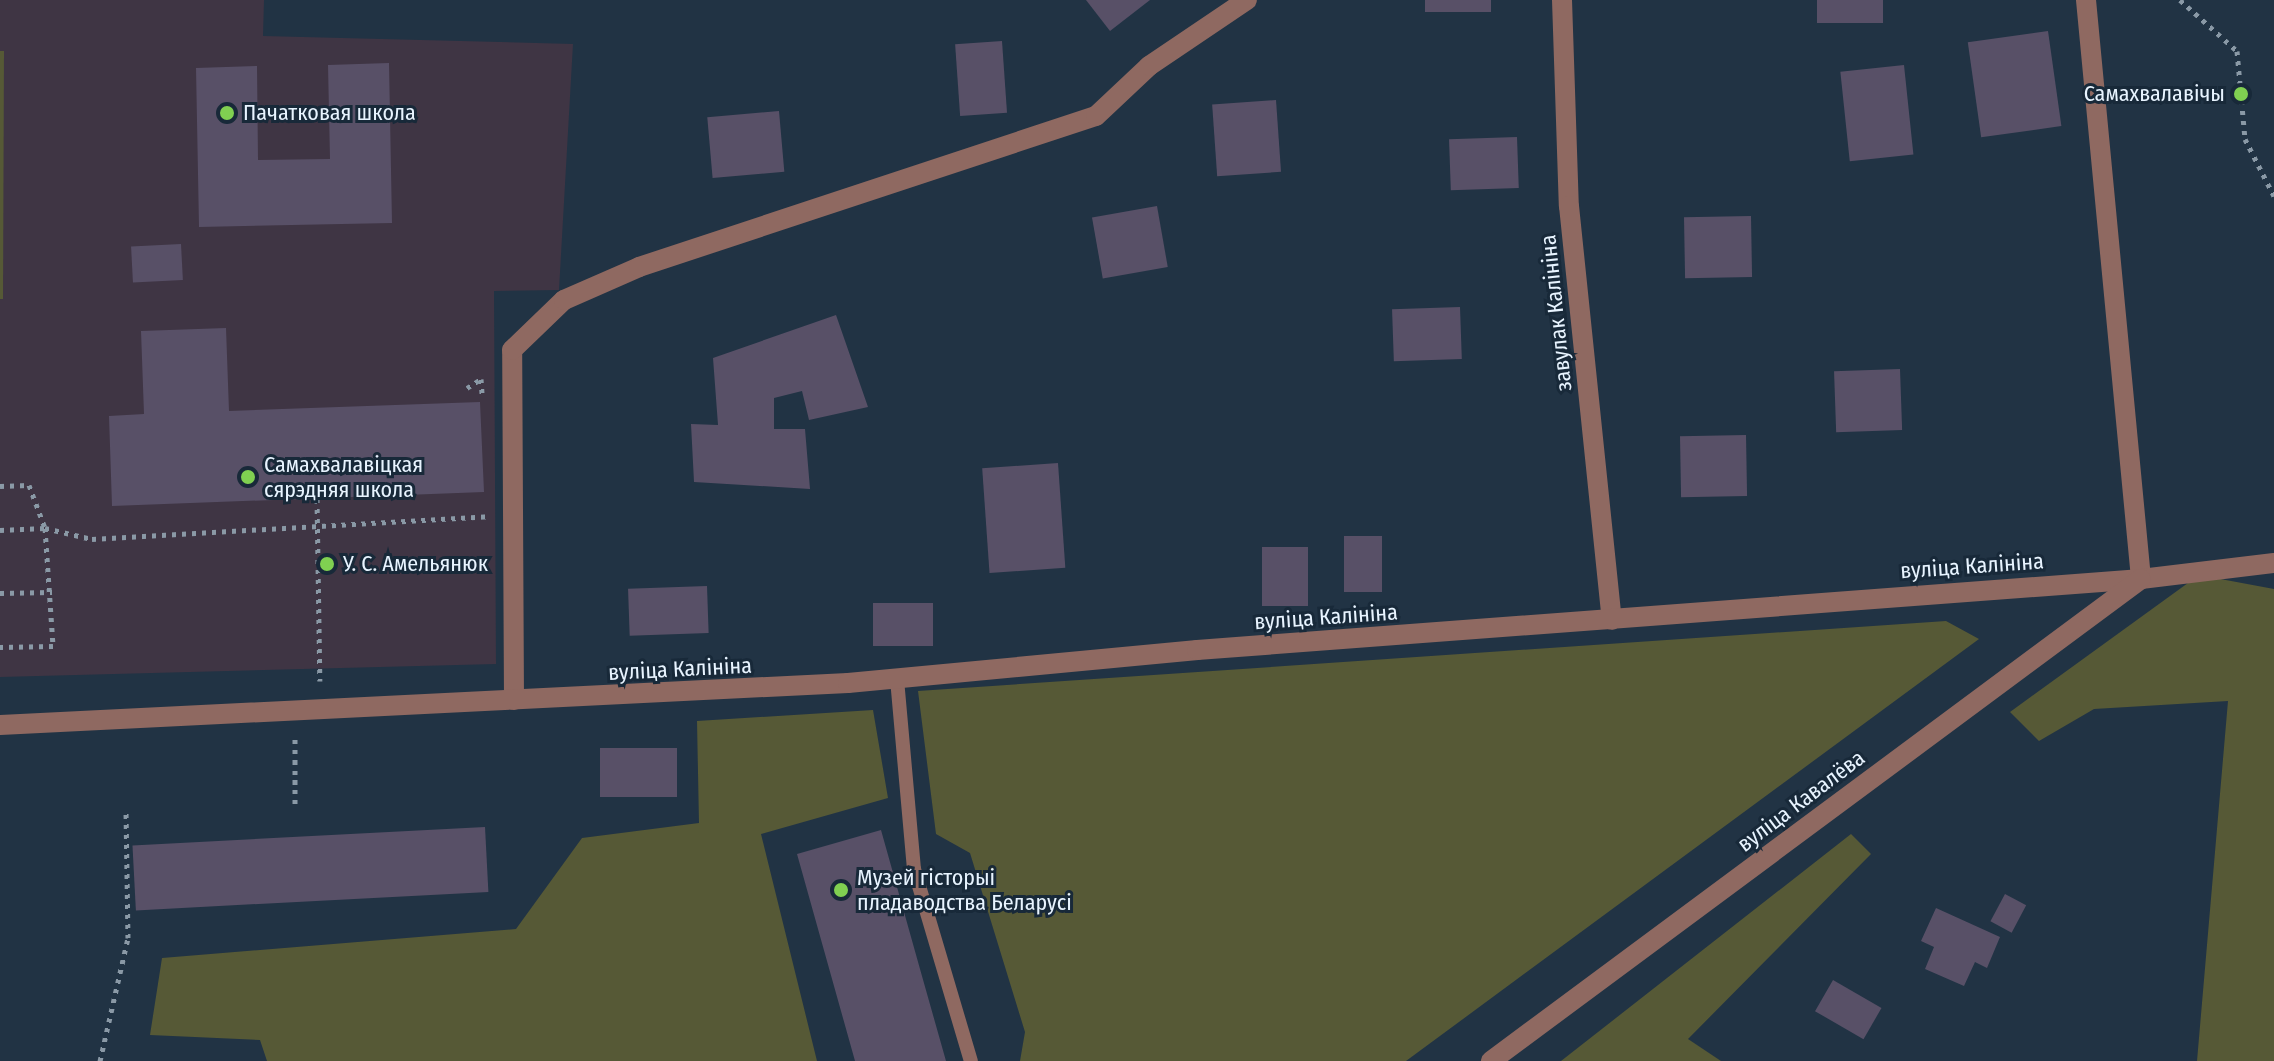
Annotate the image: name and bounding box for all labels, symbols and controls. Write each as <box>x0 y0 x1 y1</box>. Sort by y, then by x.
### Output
place label: Самахвалавічы <box>2084 81 2225 107</box>
marker: Самахвалавічы <box>2232 85 2250 103</box>
place label: Пачатковая школа <box>243 100 416 126</box>
marker: Пачатковая школа <box>218 104 236 122</box>
street label: завулак Калініна <box>1535 233 1577 393</box>
place label: Самахвалавіцкая сярэдняя школа <box>264 451 423 502</box>
marker: Самахвалавіцкая сярэдняя школа <box>239 468 257 486</box>
street label: вуліца Калініна <box>1899 548 2045 584</box>
place label: У. С. Амельянюк <box>343 551 488 577</box>
marker: У. С. Амельянюк <box>318 555 336 573</box>
street label: вуліца Калініна <box>1253 599 1399 635</box>
street label: вуліца Калініна <box>608 652 752 686</box>
street label: вуліца Кавалёва <box>1732 745 1870 857</box>
place label: Музей гісторыі пладаводства Беларусі <box>857 864 1072 916</box>
marker: Музей гісторыі пладаводства Беларусі <box>832 881 850 899</box>

